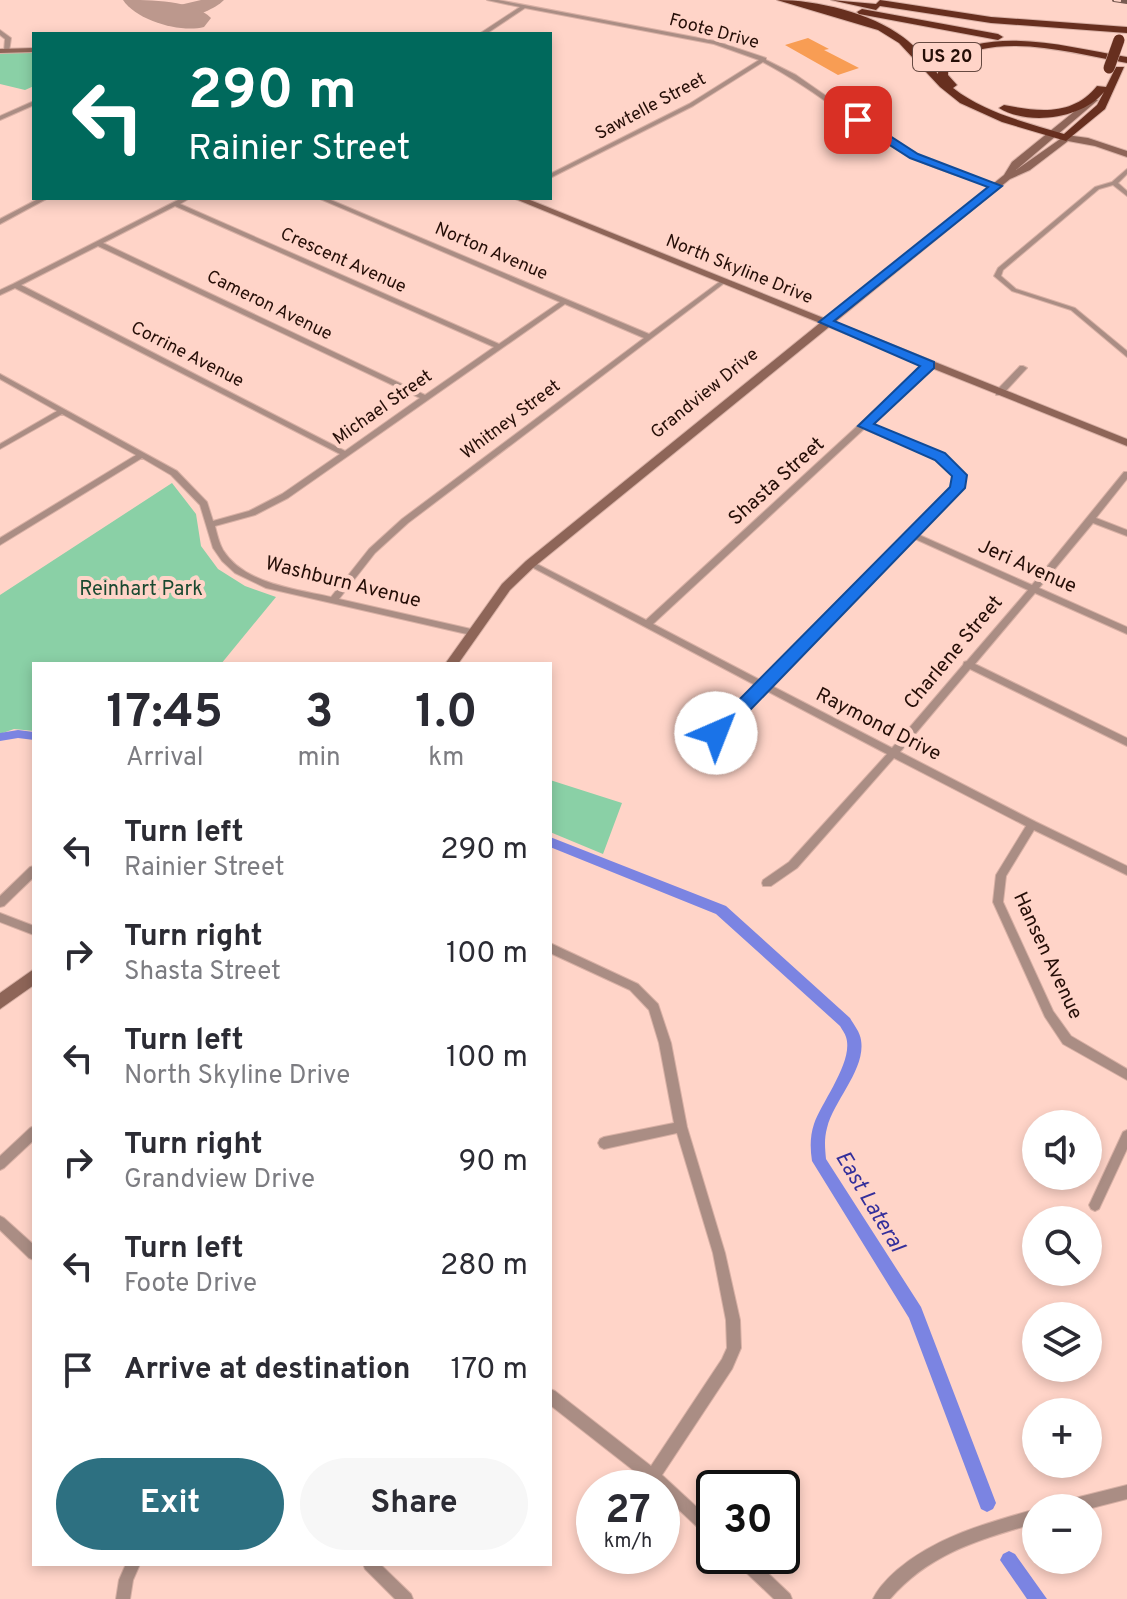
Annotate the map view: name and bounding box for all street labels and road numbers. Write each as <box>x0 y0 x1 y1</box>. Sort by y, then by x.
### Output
street label: Foote Drive <box>667 9 761 55</box>
road number: US 20 <box>913 43 981 71</box>
street label: Sawtelle Street <box>592 68 710 146</box>
street label: Norton Avenue <box>431 218 551 286</box>
street label: Crescent Avenue <box>277 223 409 299</box>
street label: North Skyline Drive <box>662 230 816 310</box>
street label: Cameron Avenue <box>202 266 336 346</box>
street label: Corrine Avenue <box>127 317 247 393</box>
street label: Grandview Drive <box>646 343 764 445</box>
street label: Michael Street <box>329 365 437 451</box>
street label: Whitney Street <box>457 375 565 465</box>
street label: Shasta Street <box>723 432 831 532</box>
street label: Jeri Avenue <box>974 534 1080 600</box>
street label: Washburn Avenue <box>262 551 424 615</box>
street label: Charlene Street <box>899 591 1009 715</box>
street label: Raymond Drive <box>811 682 945 768</box>
street label: Hansen Avenue <box>1006 888 1088 1024</box>

